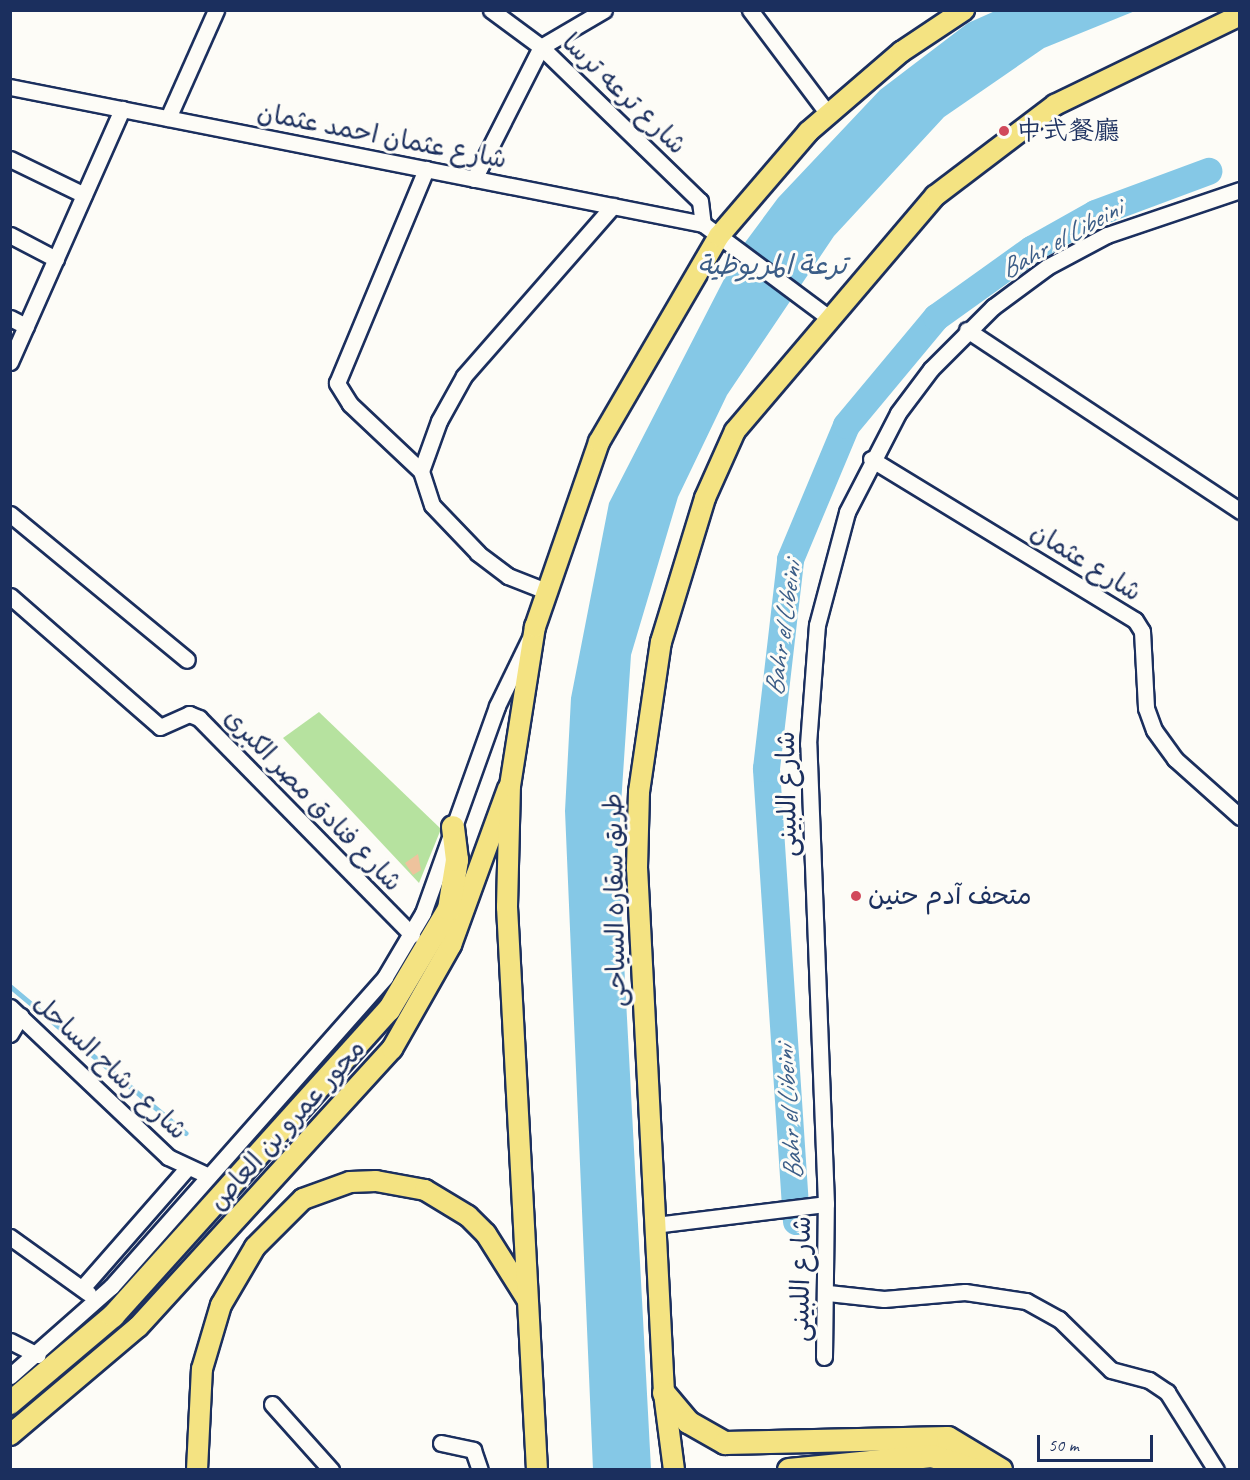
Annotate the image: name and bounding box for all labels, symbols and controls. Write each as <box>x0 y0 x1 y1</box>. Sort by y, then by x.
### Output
street label: شارع ترعه ترسا <box>555 27 693 161</box>
street label: شارع عثمان احمد عثمان <box>255 97 509 175</box>
place label: 中式餐廳 <box>1016 115 1120 147</box>
marker: 中式餐廳 <box>997 124 1011 138</box>
water label: Bahr el Libeini <box>994 192 1128 286</box>
water label: ترعة المريوطية <box>697 250 847 282</box>
street label: شارع عثمان <box>1025 516 1147 608</box>
water label: Bahr el Libeini <box>758 560 808 698</box>
street label: شارع فنادق مصر الكبرى <box>218 702 408 898</box>
street label: شارع اللبينى <box>770 731 804 857</box>
street label: طريق سقاره السياحى <box>598 793 632 1007</box>
place label: متحف آدم حنين <box>868 880 1032 912</box>
marker: متحف آدم حنين <box>849 889 863 903</box>
street label: شارع رشاح الساحل <box>27 988 193 1146</box>
street label: محور عمرو بن العاص <box>202 1033 372 1217</box>
water label: Bahr el Libeini <box>768 1045 810 1181</box>
street label: شارع اللبينى <box>784 1216 818 1342</box>
scale bar <box>1040 1423 1156 1461</box>
text: 50 m <box>1048 1434 1079 1456</box>

